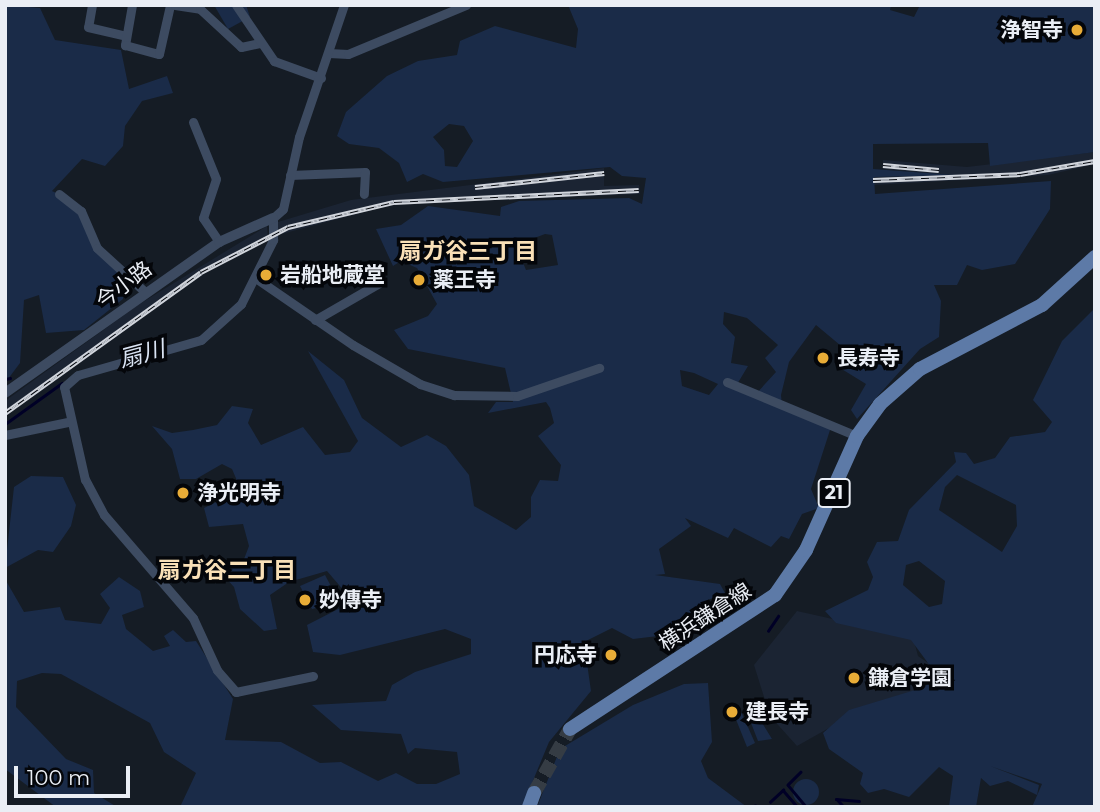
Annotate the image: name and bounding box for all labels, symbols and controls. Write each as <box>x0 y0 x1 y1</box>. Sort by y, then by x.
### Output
place label: 浄智寺 <box>1000 17 1063 43</box>
marker: 浄智寺 <box>1069 22 1085 38</box>
district label: 扇ガ谷三丁目 <box>399 237 537 265</box>
street label: 今小路 <box>91 256 157 314</box>
place label: 岩船地蔵堂 <box>280 262 385 288</box>
marker: 岩船地蔵堂 <box>258 267 274 283</box>
place label: 薬王寺 <box>433 267 496 293</box>
marker: 薬王寺 <box>411 272 427 288</box>
water label: 扇川 <box>116 335 168 373</box>
place label: 長寿寺 <box>837 345 900 371</box>
marker: 長寿寺 <box>815 350 831 366</box>
road number: 21 <box>816 478 852 508</box>
place label: 浄光明寺 <box>197 480 281 506</box>
marker: 浄光明寺 <box>175 485 191 501</box>
district label: 扇ガ谷二丁目 <box>158 556 296 584</box>
street label: 横浜鎌倉線 <box>654 578 756 656</box>
place label: 妙傳寺 <box>319 587 382 613</box>
marker: 妙傳寺 <box>297 592 313 608</box>
place label: 円応寺 <box>534 642 597 668</box>
marker: 円応寺 <box>603 647 619 663</box>
place label: 鎌倉学園 <box>868 665 952 691</box>
marker: 鎌倉学園 <box>846 670 862 686</box>
place label: 建長寺 <box>746 699 809 725</box>
marker: 建長寺 <box>724 704 740 720</box>
scale bar <box>18 752 133 796</box>
text: 100 m <box>27 765 90 790</box>

